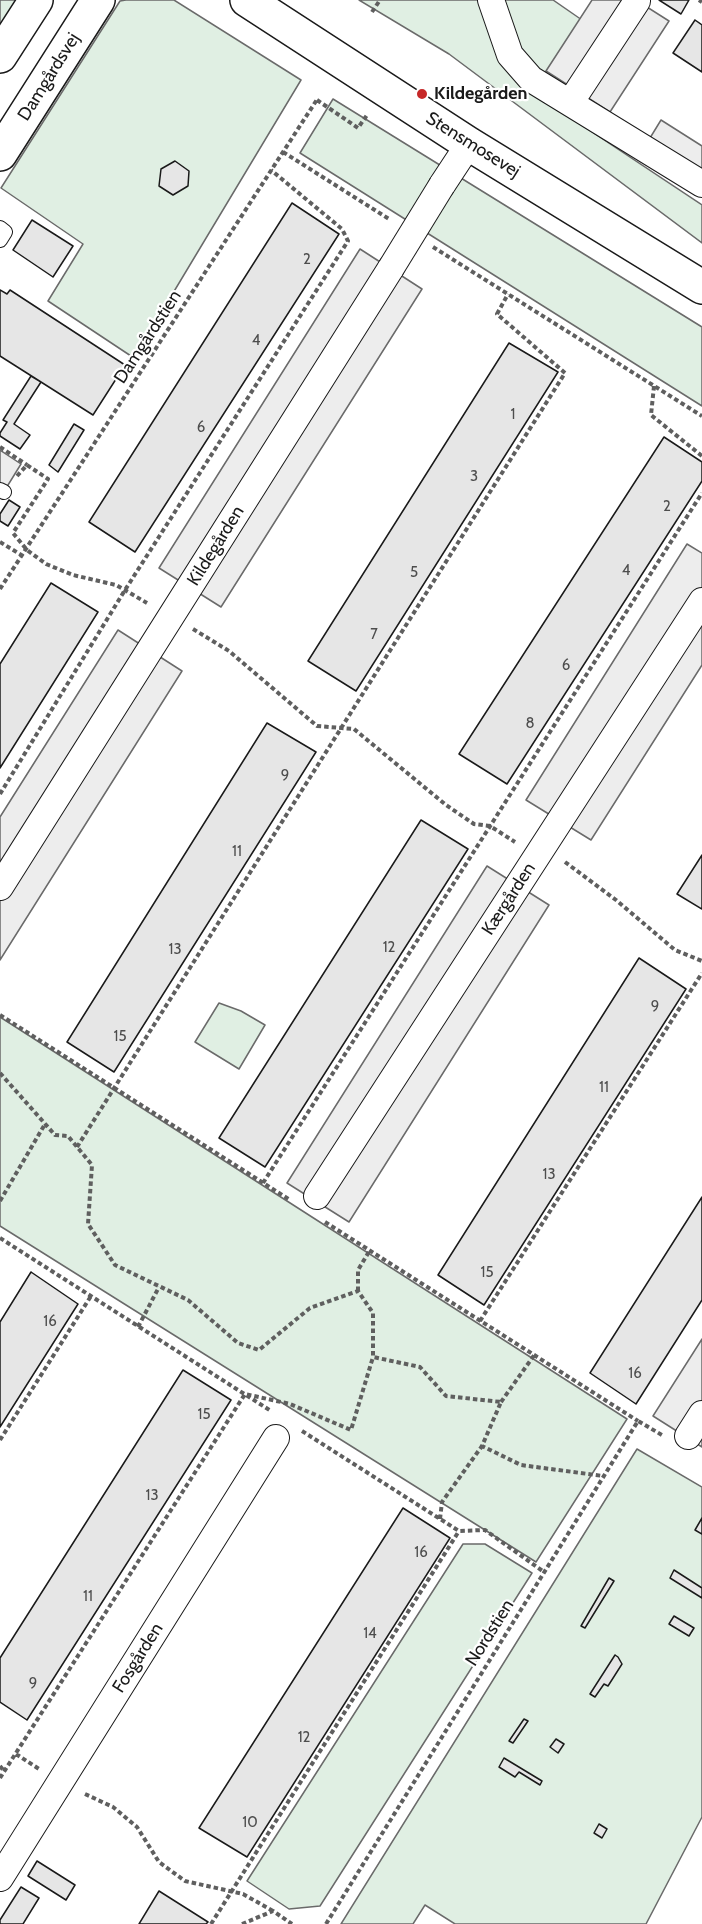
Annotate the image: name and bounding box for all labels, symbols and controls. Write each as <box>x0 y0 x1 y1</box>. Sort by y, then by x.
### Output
street label: Damgårdsvej <box>13 29 85 125</box>
place label: Kildegården <box>434 83 528 105</box>
marker: Kildegården <box>415 87 429 101</box>
street label: Stensmosevej <box>422 107 524 183</box>
house number: 2 <box>303 251 311 269</box>
street label: Damgårdstien <box>110 286 186 388</box>
house number: 4 <box>252 332 260 350</box>
house number: 1 <box>511 406 515 424</box>
house number: 6 <box>197 419 205 437</box>
house number: 3 <box>470 468 478 486</box>
house number: 2 <box>663 498 671 516</box>
street label: Kildegården <box>183 502 249 590</box>
house number: 4 <box>622 562 630 580</box>
house number: 5 <box>410 564 418 582</box>
house number: 7 <box>370 626 378 644</box>
house number: 6 <box>562 657 570 675</box>
house number: 8 <box>525 715 535 733</box>
house number: 9 <box>281 767 289 785</box>
house number: 11 <box>232 843 242 861</box>
street label: Kærgården <box>478 859 540 939</box>
house number: 12 <box>383 939 395 957</box>
house number: 13 <box>168 941 182 959</box>
house number: 9 <box>651 998 659 1016</box>
house number: 15 <box>113 1028 127 1046</box>
house number: 11 <box>599 1079 609 1097</box>
house number: 13 <box>542 1166 556 1184</box>
house number: 15 <box>480 1264 494 1282</box>
house number: 16 <box>43 1313 57 1331</box>
house number: 16 <box>628 1365 642 1383</box>
house number: 15 <box>197 1406 211 1424</box>
house number: 13 <box>145 1487 159 1505</box>
house number: 16 <box>414 1544 428 1562</box>
house number: 11 <box>83 1588 93 1606</box>
street label: Nordstien <box>461 1596 519 1670</box>
street label: Fosgården <box>108 1619 168 1697</box>
house number: 14 <box>363 1625 377 1643</box>
house number: 9 <box>29 1675 37 1693</box>
house number: 12 <box>298 1729 310 1747</box>
house number: 10 <box>242 1814 258 1832</box>

